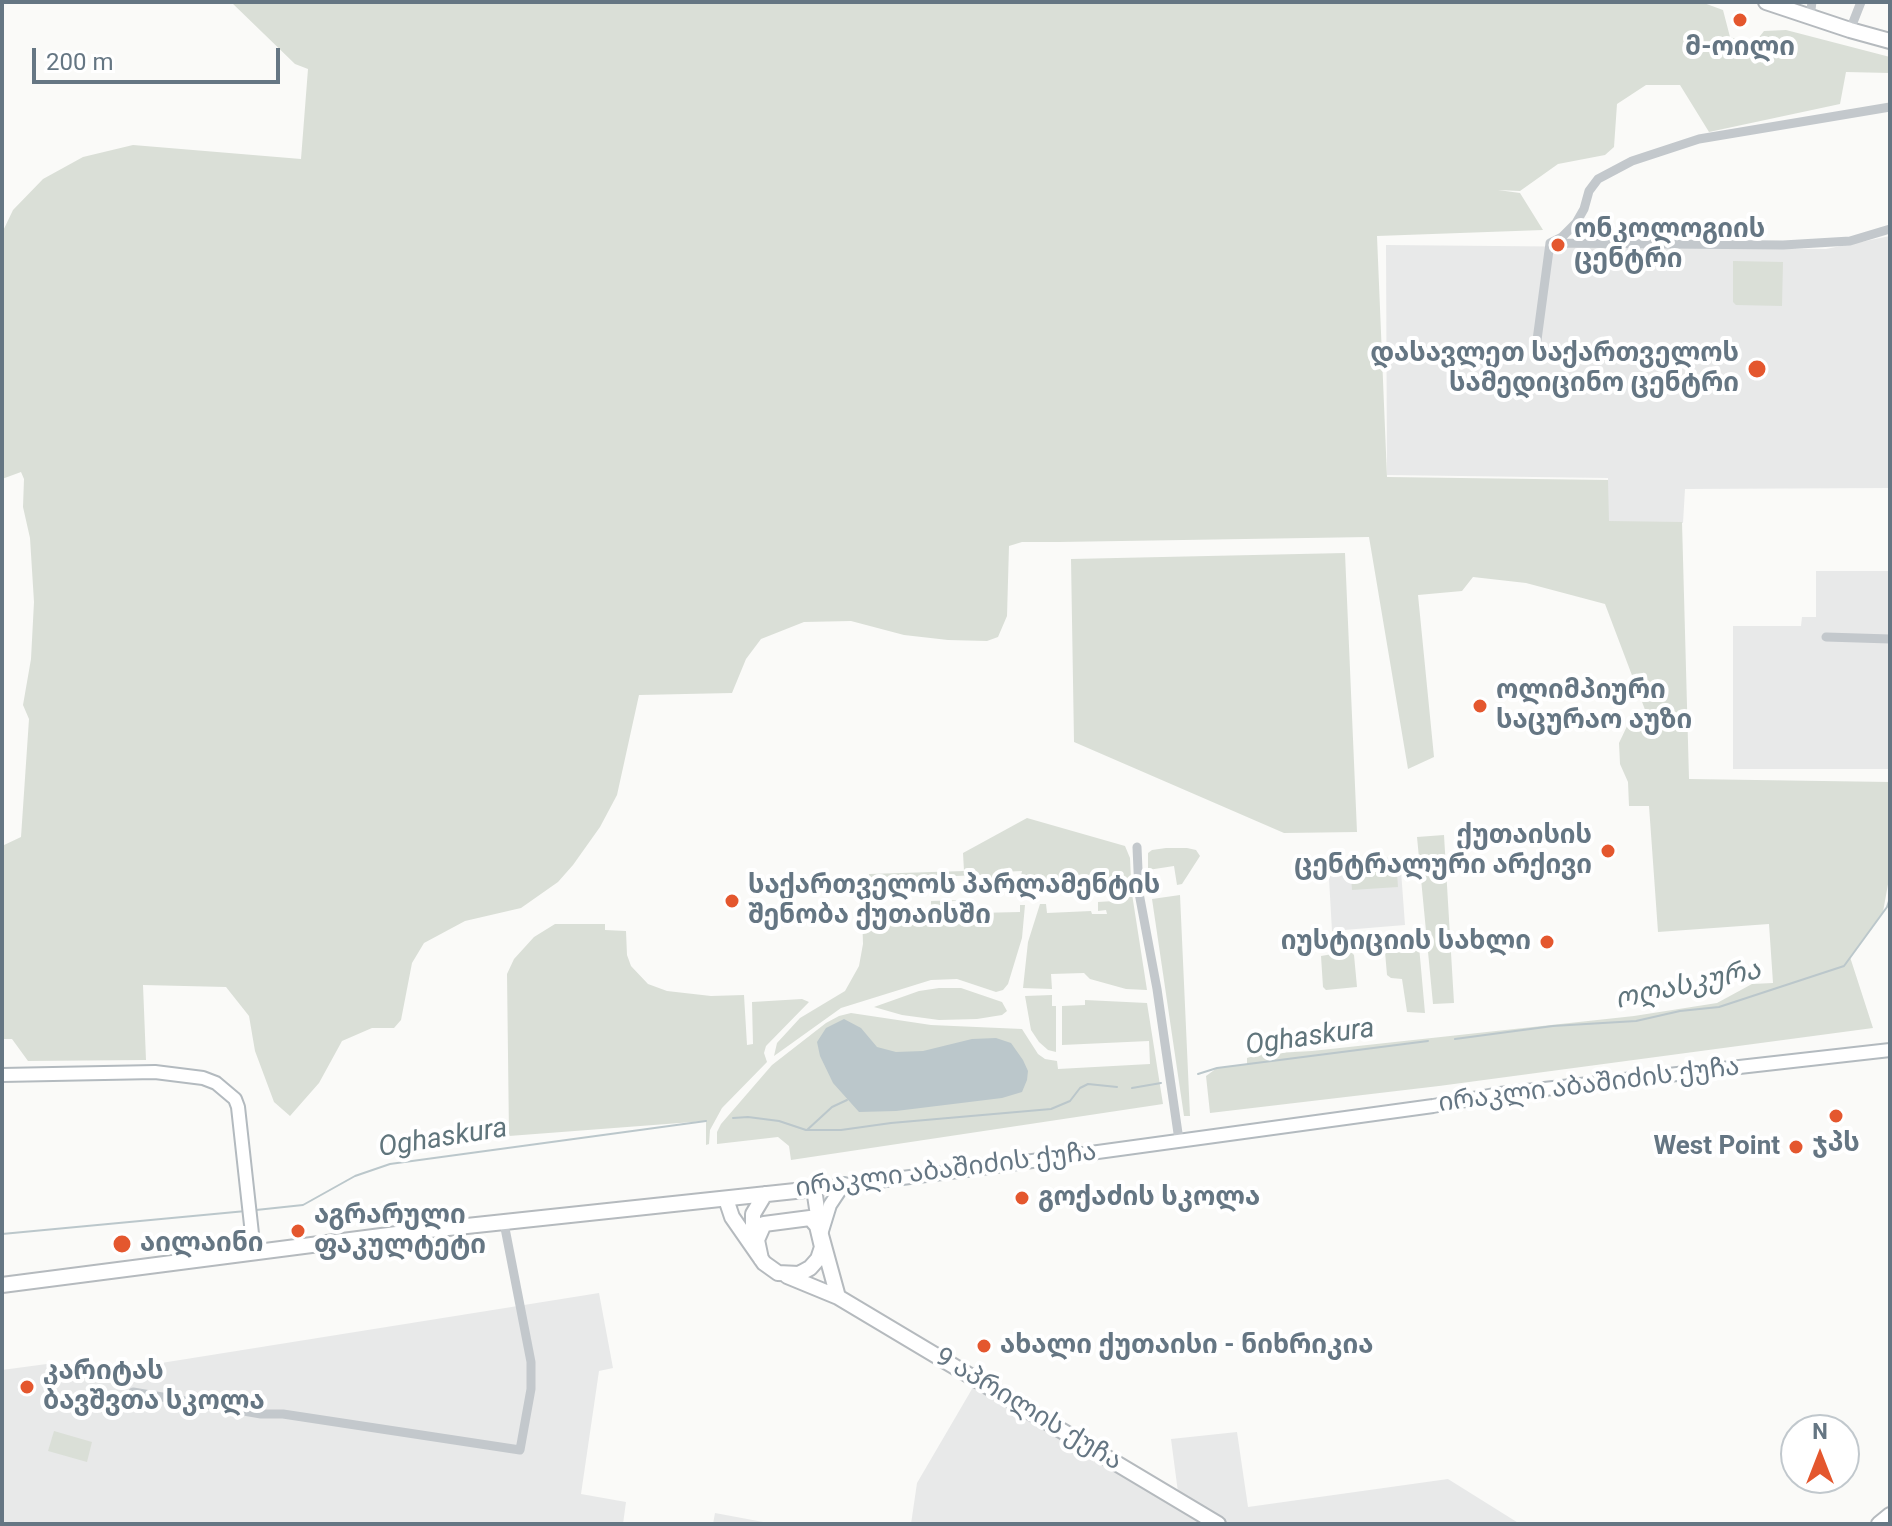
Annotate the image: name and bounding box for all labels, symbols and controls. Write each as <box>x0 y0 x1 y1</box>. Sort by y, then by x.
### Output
marker: მ-ოილი <box>1731 11 1749 29</box>
scale bar <box>36 32 284 82</box>
place label: მ-ოილი <box>1685 32 1795 64</box>
text: 200 m <box>46 48 113 76</box>
place label: ონკოლოგიის ცენტრი <box>1574 214 1765 276</box>
marker: ონკოლოგიის ცენტრი <box>1549 236 1567 254</box>
place label: დასავლეთ საქართველოს სამედიცინო ცენტრი <box>1370 338 1739 400</box>
marker: დასავლეთ საქართველოს სამედიცინო ცენტრი <box>1746 358 1768 380</box>
place label: ოლიმპიური საცურაო აუზი <box>1496 675 1692 736</box>
marker: ოლიმპიური საცურაო აუზი <box>1471 697 1489 715</box>
place label: ქუთაისის ცენტრალური არქივი <box>1294 820 1592 882</box>
marker: ქუთაისის ცენტრალური არქივი <box>1599 842 1617 860</box>
place label: საქართველოს პარლამენტის შენობა ქუთაისში <box>748 870 1160 932</box>
marker: საქართველოს პარლამენტის შენობა ქუთაისში <box>723 892 741 910</box>
place label: იუსტიციის სახლი <box>1281 926 1531 958</box>
marker: იუსტიციის სახლი <box>1538 933 1556 951</box>
water label: ოღასკურა <box>1612 954 1764 1018</box>
water label: Oghaskura <box>1243 1012 1377 1064</box>
street label: ირაკლი აბაშიძის ქუჩა <box>1437 1052 1741 1120</box>
marker: ჯპს <box>1827 1107 1845 1125</box>
water label: Oghaskura <box>376 1112 510 1166</box>
place label: ჯპს <box>1812 1128 1860 1160</box>
place label: West Point <box>1653 1131 1780 1163</box>
street label: ირაკლი აბაშიძის ქუჩა <box>794 1137 1098 1205</box>
marker: West Point <box>1787 1138 1805 1156</box>
place label: გოქაძის სკოლა <box>1038 1182 1260 1214</box>
marker: გოქაძის სკოლა <box>1013 1189 1031 1207</box>
place label: აგრარული ფაკულტეტი <box>314 1200 486 1262</box>
marker: აგრარული ფაკულტეტი <box>289 1222 307 1240</box>
place label: აილაინი <box>140 1228 264 1260</box>
marker: აილაინი <box>111 1233 133 1255</box>
place label: ახალი ქუთაისი - ნიხრიკია <box>1000 1330 1373 1362</box>
marker: ახალი ქუთაისი - ნიხრიკია <box>975 1337 993 1355</box>
street label: 9 აპრილის ქუჩა <box>929 1342 1127 1478</box>
place label: კარიტას ბავშვთა სკოლა <box>43 1356 265 1418</box>
marker: კარიტას ბავშვთა სკოლა <box>18 1378 36 1396</box>
north arrow <box>1780 1414 1860 1494</box>
text: N <box>1812 1419 1828 1444</box>

